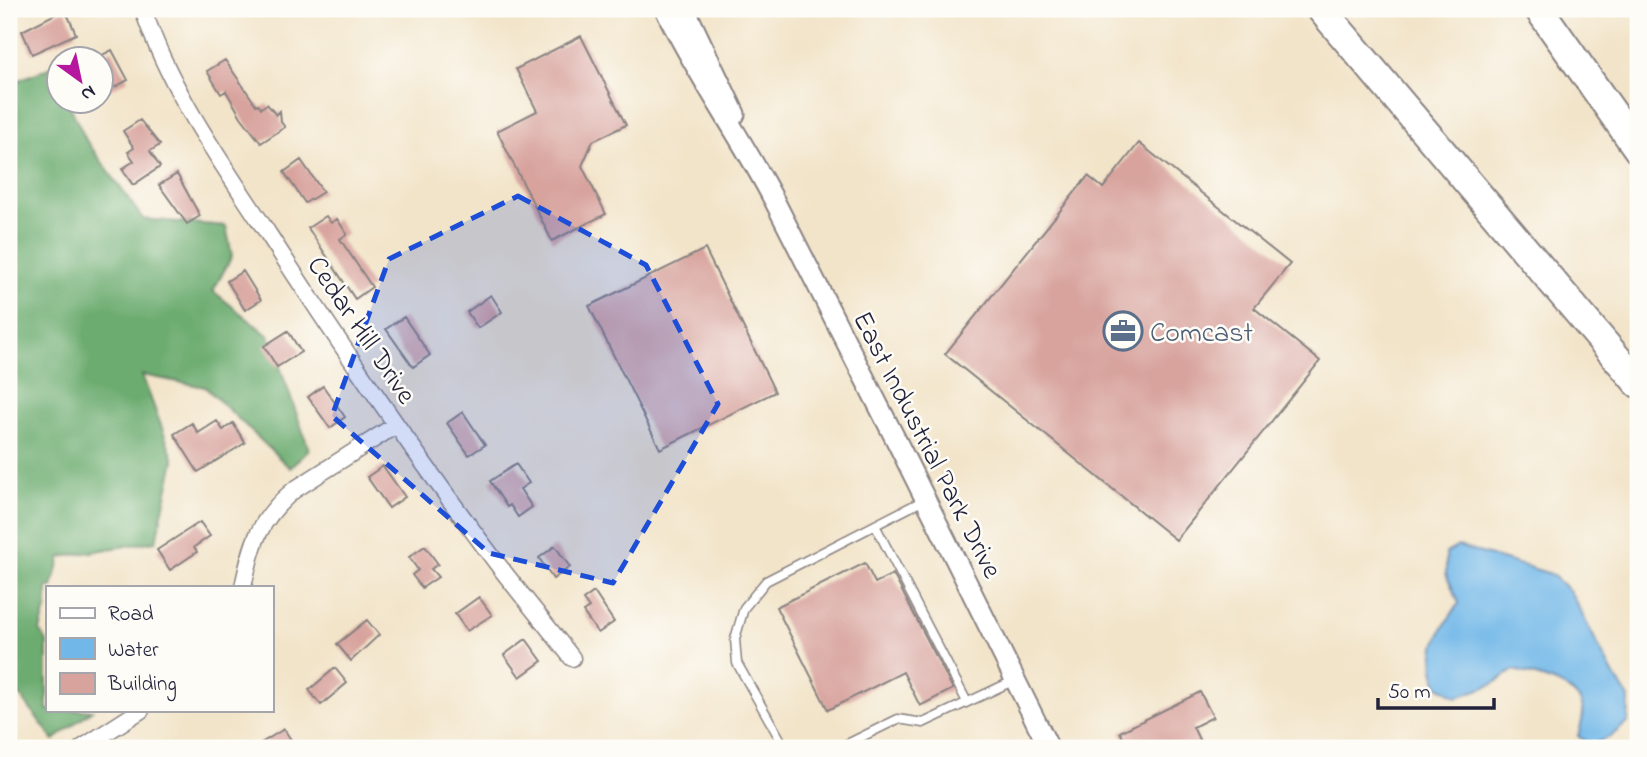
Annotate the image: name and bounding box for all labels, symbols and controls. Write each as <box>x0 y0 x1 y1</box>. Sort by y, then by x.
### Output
north arrow <box>46 46 116 116</box>
text: N <box>75 77 101 107</box>
street label: Cedar Hill Drive <box>295 249 425 414</box>
street label: East Industrial Park Drive <box>841 305 1011 587</box>
office icon: Comcast <box>1102 310 1144 352</box>
place label: Comcast <box>1150 314 1253 355</box>
legend <box>46 586 273 712</box>
text: Road <box>108 600 154 630</box>
text: Water <box>108 636 159 666</box>
scale bar <box>1378 666 1493 710</box>
text: Building <box>107 670 177 702</box>
text: 50 m <box>1388 678 1431 708</box>

